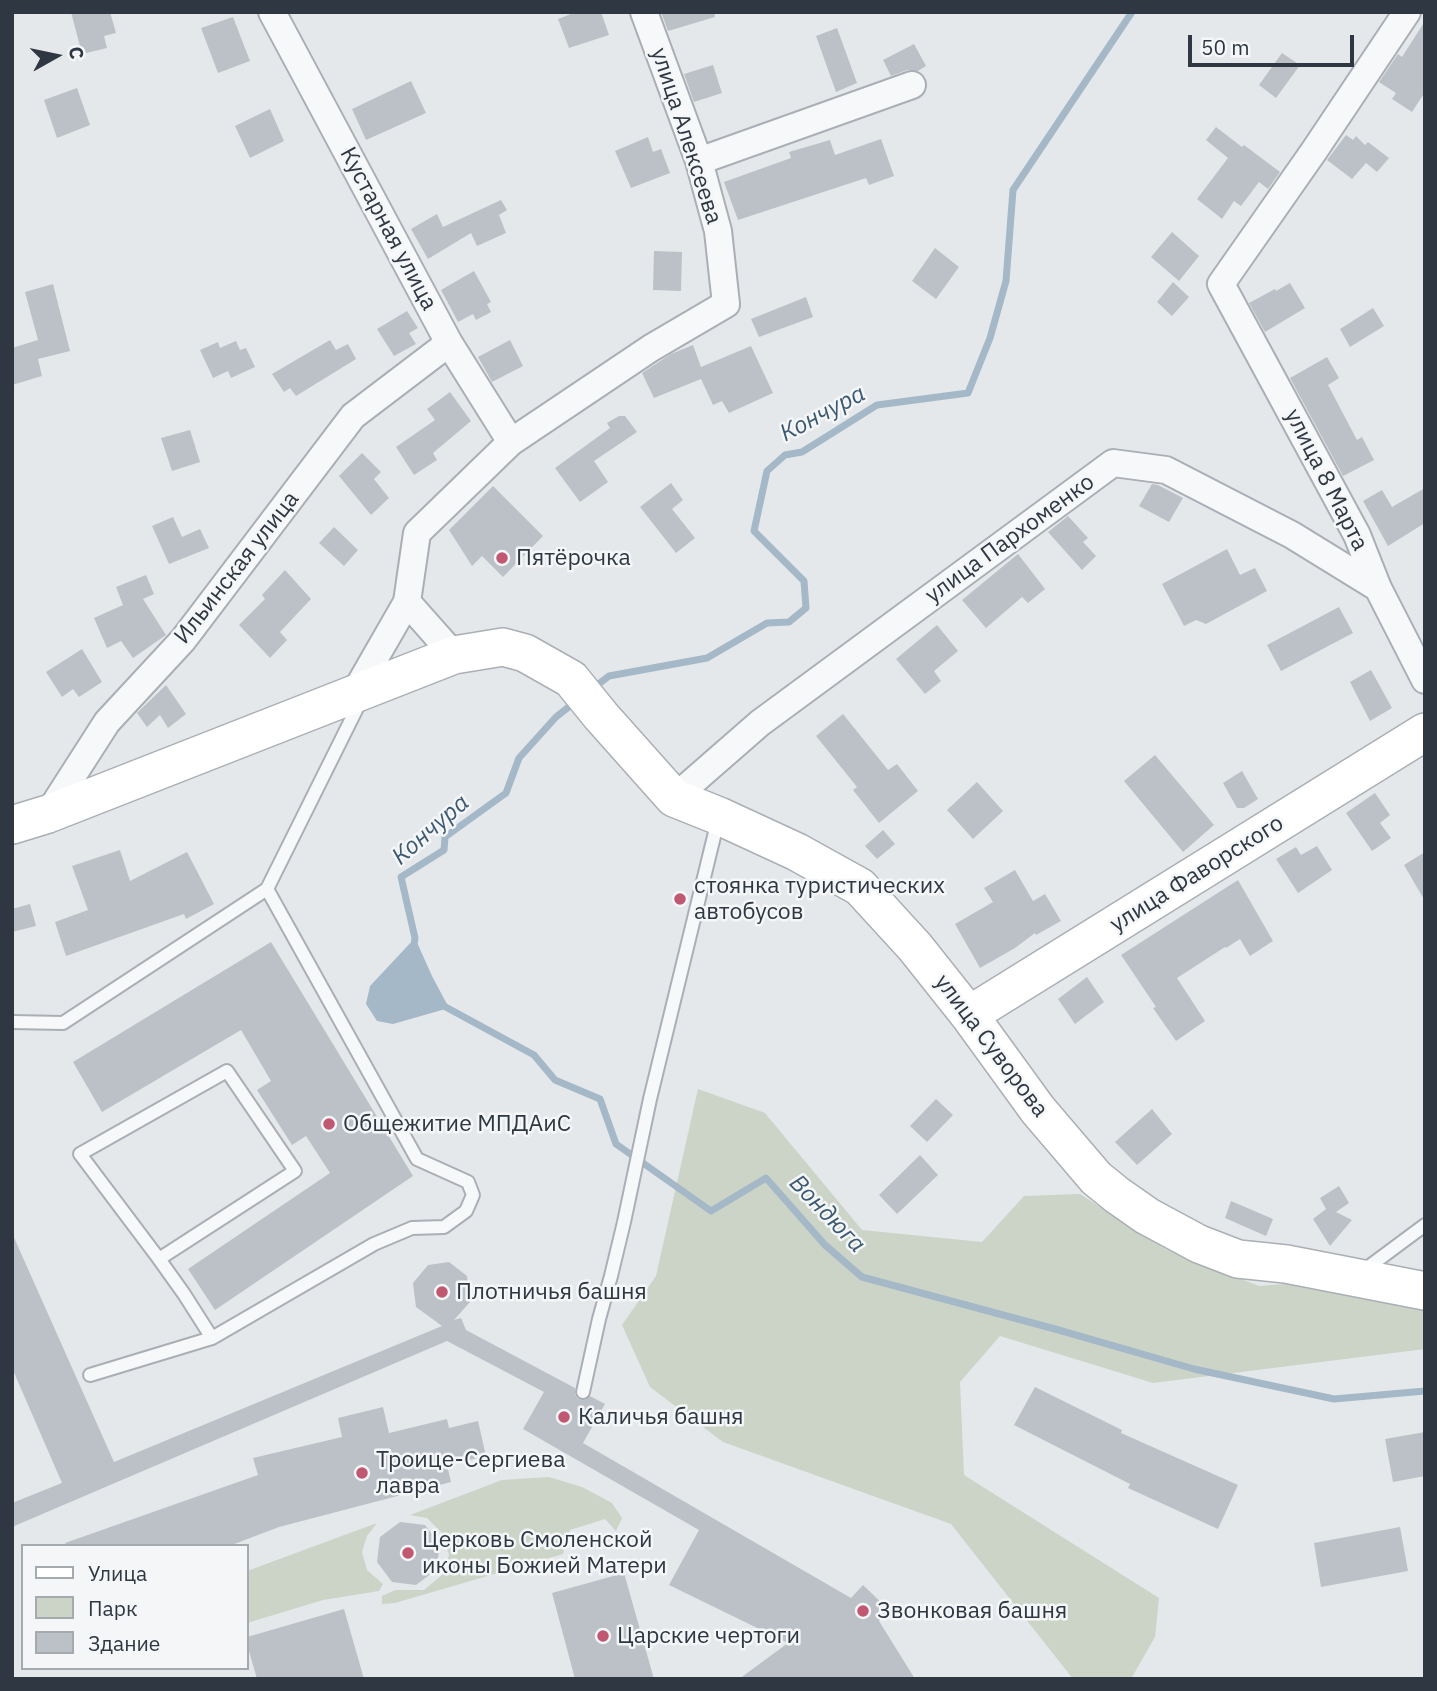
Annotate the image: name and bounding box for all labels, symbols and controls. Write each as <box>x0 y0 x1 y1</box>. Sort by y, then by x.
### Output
north arrow <box>21 21 91 91</box>
scale bar <box>1192 21 1358 65</box>
text: 50 m <box>1201 33 1250 61</box>
street label: улица Алексеева <box>644 44 728 228</box>
text: С <box>64 45 90 61</box>
street label: Кустарная улица <box>333 143 443 315</box>
water label: Кончура <box>775 380 871 448</box>
street label: улица 8 Марта <box>1278 405 1374 555</box>
street label: улица Пархоменко <box>920 468 1100 610</box>
street label: Ильинская улица <box>169 486 305 650</box>
place label: Пятёрочка <box>516 544 631 572</box>
marker: Пятёрочка <box>494 550 510 566</box>
water label: Кончура <box>387 789 475 871</box>
street label: улица Фаворского <box>1105 810 1289 938</box>
place label: стоянка туристических автобусов <box>694 872 945 926</box>
marker: стоянка туристических автобусов <box>672 891 688 907</box>
street label: улица Суворова <box>928 969 1054 1123</box>
place label: Общежитие МПДАиС <box>343 1110 571 1138</box>
marker: Общежитие МПДАиС <box>321 1116 337 1132</box>
water label: Вондюга <box>783 1169 871 1259</box>
place label: Плотничья башня <box>456 1278 647 1306</box>
marker: Плотничья башня <box>434 1284 450 1300</box>
place label: Каличья башня <box>578 1403 744 1431</box>
marker: Каличья башня <box>556 1409 572 1425</box>
place label: Троице-Сергиева лавра <box>376 1446 565 1500</box>
marker: Троице-Сергиева лавра <box>354 1465 370 1481</box>
place label: Церковь Смоленской иконы Божией Матери <box>422 1526 667 1580</box>
legend <box>21 1544 248 1670</box>
marker: Церковь Смоленской иконы Божией Матери <box>400 1545 416 1561</box>
text: Улица <box>88 1559 147 1587</box>
text: Парк <box>88 1594 138 1622</box>
place label: Звонковая башня <box>877 1597 1067 1625</box>
marker: Звонковая башня <box>855 1603 871 1619</box>
place label: Царские чертоги <box>617 1622 800 1650</box>
marker: Царские чертоги <box>595 1628 611 1644</box>
text: Здание <box>88 1629 160 1657</box>

